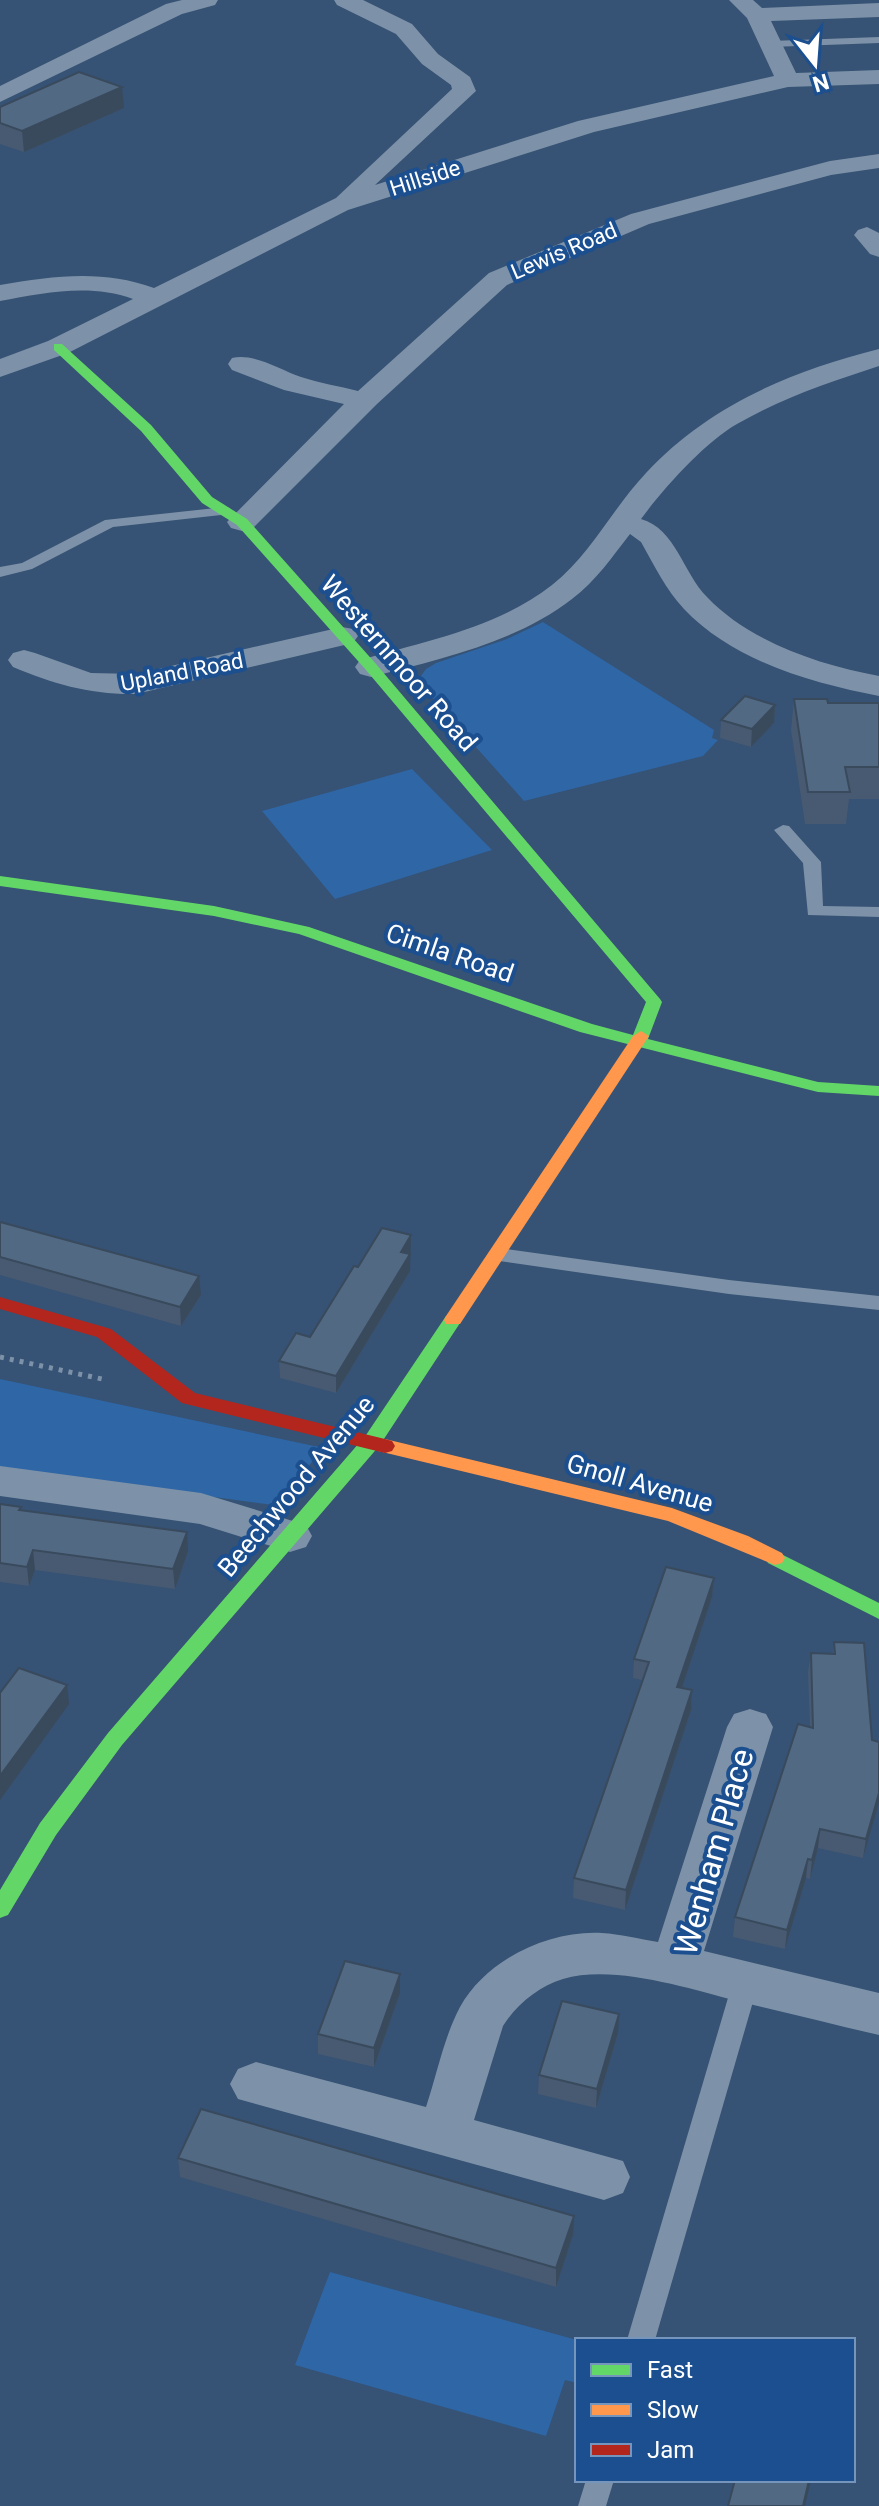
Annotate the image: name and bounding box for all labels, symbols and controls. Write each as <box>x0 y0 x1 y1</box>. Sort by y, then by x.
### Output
north arrow <box>775 24 855 104</box>
text: N <box>810 68 832 97</box>
street label: Hillside <box>387 155 463 201</box>
street label: Lewis Road <box>507 217 621 285</box>
street label: Westernmoor Road <box>315 569 483 757</box>
street label: Upland Road <box>119 648 245 696</box>
street label: Cimla Road <box>382 917 518 989</box>
street label: Beechwood Avenue <box>212 1389 380 1583</box>
street label: Gnoll Avenue <box>563 1448 717 1518</box>
street label: Wenham Place <box>666 1745 762 1959</box>
legend <box>575 2338 855 2482</box>
text: Fast <box>647 2356 693 2384</box>
text: Slow <box>647 2396 699 2424</box>
text: Jam <box>647 2436 694 2464</box>

